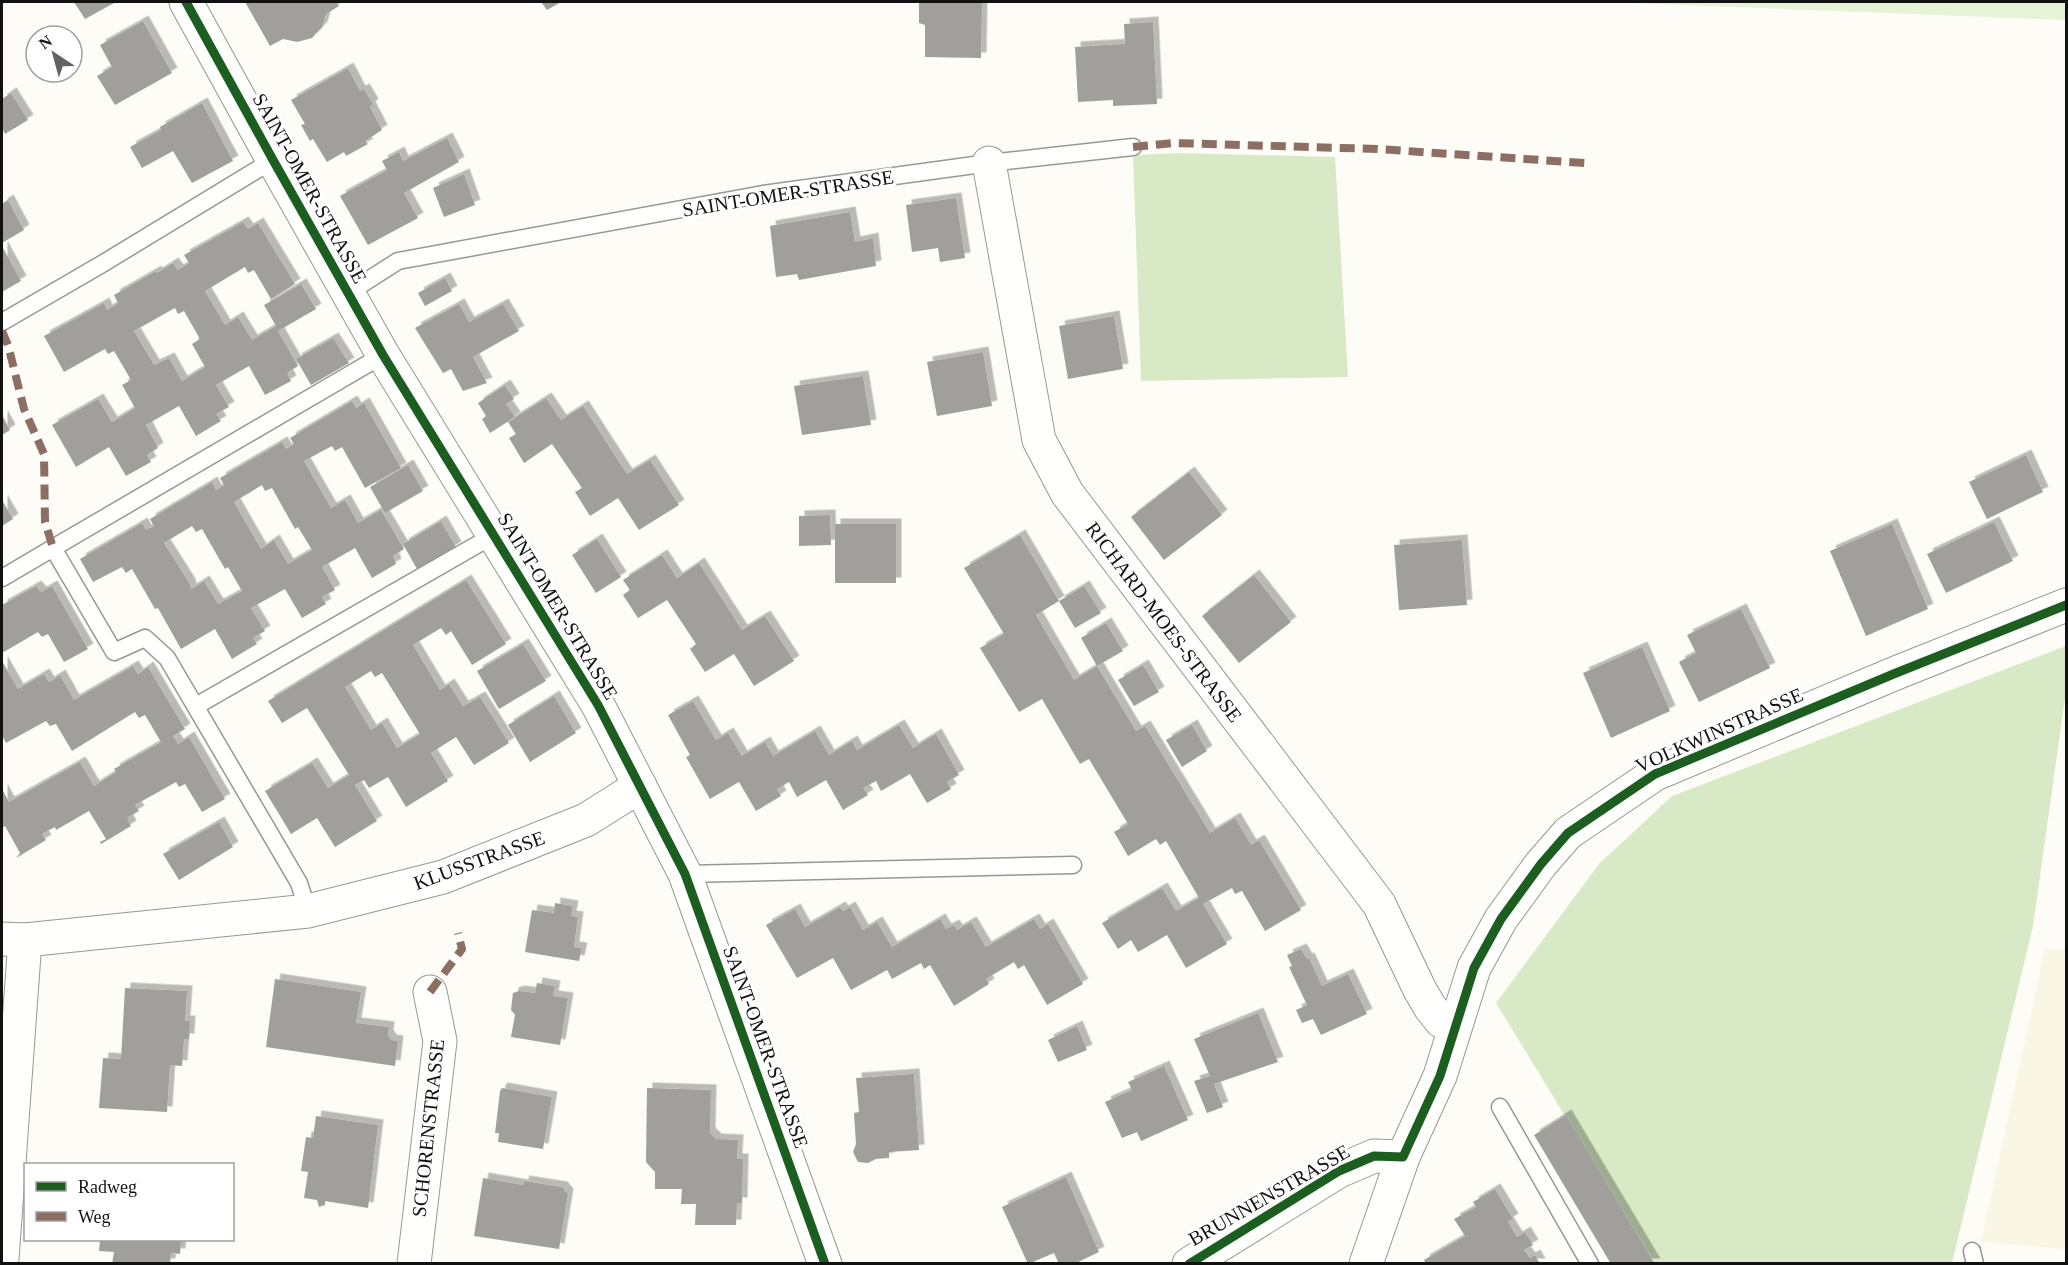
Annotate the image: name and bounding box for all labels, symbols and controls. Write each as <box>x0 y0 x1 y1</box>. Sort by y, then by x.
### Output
north arrow <box>24 24 84 84</box>
text: N <box>36 32 56 53</box>
street label: SAINT-OMER-STRASSE <box>249 89 371 287</box>
street label: SAINT-OMER-STRASSE <box>681 165 895 221</box>
street label: SAINT-OMER-STRASSE <box>494 509 622 703</box>
street label: RICHARD-MOES-STRASSE <box>1082 518 1246 726</box>
street label: VOLKWINSTRASSE <box>1632 683 1806 777</box>
street label: KLUSSTRASSE <box>410 826 548 894</box>
street label: SAINT-OMER-STRASSE <box>719 943 813 1151</box>
street label: SCHORENSTRASSE <box>408 1038 448 1218</box>
street label: BRUNNENSTRASSE <box>1185 1140 1353 1250</box>
legend <box>24 1163 234 1241</box>
text: Radweg <box>78 1177 137 1197</box>
text: Weg <box>78 1207 111 1227</box>

